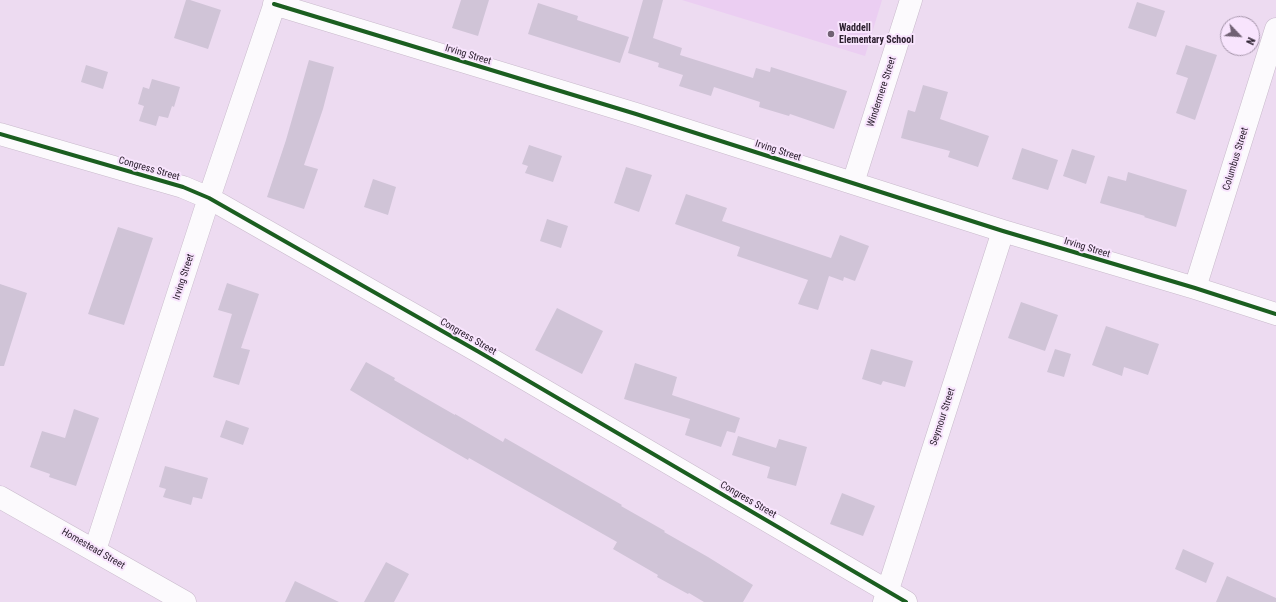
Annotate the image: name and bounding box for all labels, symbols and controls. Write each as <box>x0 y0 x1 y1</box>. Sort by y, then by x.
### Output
north arrow <box>1220 16 1260 56</box>
place label: Waddell Elementary School <box>839 22 914 46</box>
marker: Waddell Elementary School <box>826 29 836 39</box>
text: N <box>1243 35 1258 47</box>
street label: Irving Street <box>443 42 493 68</box>
street label: Windermere Street <box>865 55 899 129</box>
street label: Columbus Street <box>1221 126 1251 192</box>
street label: Irving Street <box>753 138 803 164</box>
street label: Congress Street <box>117 155 181 183</box>
street label: Irving Street <box>1062 235 1112 261</box>
street label: Irving Street <box>171 252 197 302</box>
street label: Congress Street <box>438 316 498 358</box>
street label: Seymour Street <box>928 387 958 447</box>
street label: Congress Street <box>718 479 778 521</box>
street label: Homestead Street <box>59 526 127 572</box>

